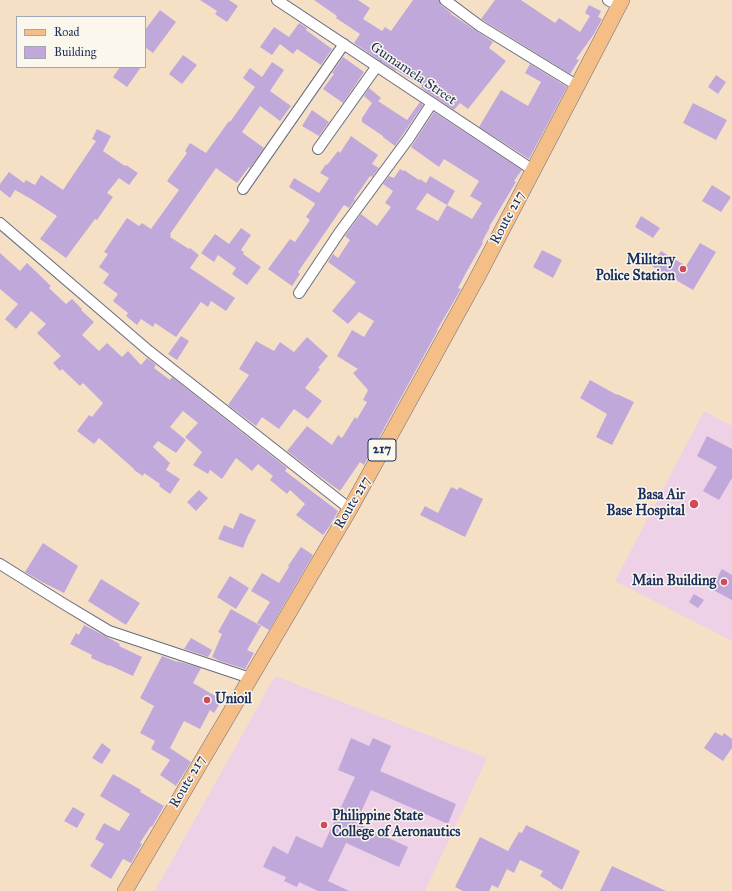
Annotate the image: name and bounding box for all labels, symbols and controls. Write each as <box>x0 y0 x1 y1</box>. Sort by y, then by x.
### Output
legend <box>16 16 146 68</box>
text: Road <box>54 25 80 39</box>
street label: Gumamela Street <box>367 39 459 109</box>
text: Building <box>54 45 96 59</box>
street label: Route 217 <box>487 188 529 248</box>
place label: Military Police Station <box>595 253 675 286</box>
marker: Military Police Station <box>678 264 688 274</box>
road number: 217 <box>368 439 396 461</box>
street label: Route 217 <box>331 474 375 532</box>
place label: Basa Air Base Hospital <box>606 488 685 520</box>
marker: Basa Air Base Hospital <box>688 498 700 510</box>
place label: Main Building <box>632 574 716 590</box>
marker: Main Building <box>719 577 729 587</box>
place label: Unioil <box>215 692 252 708</box>
marker: Unioil <box>202 695 212 705</box>
street label: Route 217 <box>166 753 210 811</box>
place label: Philippine State College of Aeronautics <box>332 809 460 842</box>
marker: Philippine State College of Aeronautics <box>319 820 329 830</box>

